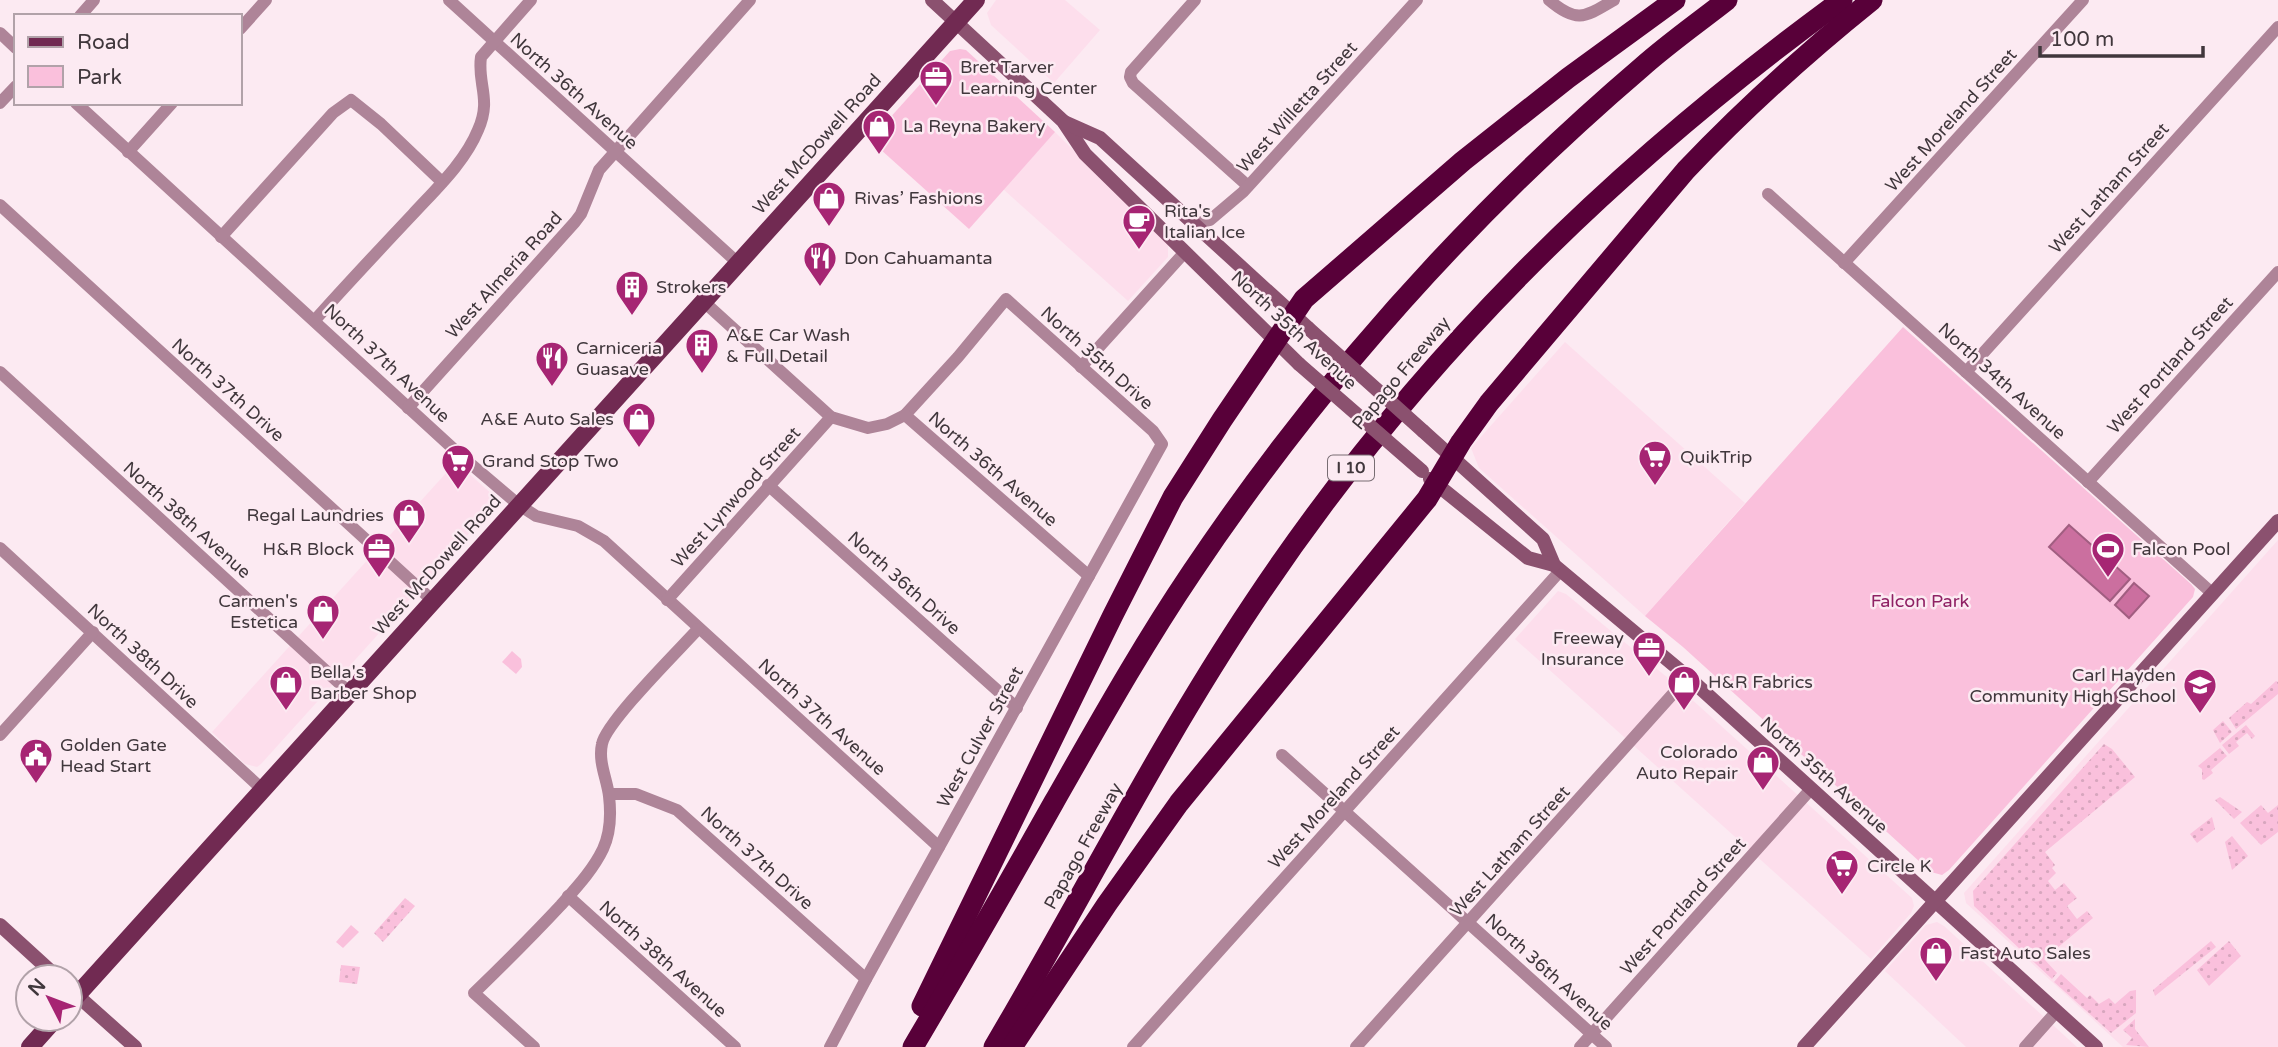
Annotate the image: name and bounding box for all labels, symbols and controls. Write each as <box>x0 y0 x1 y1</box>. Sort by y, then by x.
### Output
legend <box>14 14 242 105</box>
scale bar <box>2040 14 2203 58</box>
text: 100 m <box>2050 27 2114 52</box>
street label: North 36th Avenue <box>506 28 642 154</box>
text: Road <box>77 30 130 55</box>
street label: West Willetta Street <box>1232 37 1362 177</box>
street label: West Moreland Street <box>1881 44 2021 196</box>
place label: Bret Tarver Learning Center <box>960 56 1097 99</box>
office icon: Bret Tarver Learning Center <box>917 58 955 107</box>
text: Park <box>77 65 122 90</box>
street label: West McDowell Road <box>748 69 886 219</box>
shop icon: La Reyna Bakery <box>860 107 898 156</box>
place label: La Reyna Bakery <box>903 115 1046 137</box>
street label: West Latham Street <box>2044 118 2174 258</box>
shop icon: Rivas’ Fashions <box>810 179 848 228</box>
place label: Rivas’ Fashions <box>854 187 983 209</box>
place label: Rita's Italian Ice <box>1164 200 1245 243</box>
cafe icon: Rita's Italian Ice <box>1120 202 1158 251</box>
street label: West Almeria Road <box>441 207 567 343</box>
restaurant icon: Don Cahuamanta <box>801 239 839 288</box>
place label: Don Cahuamanta <box>844 247 993 269</box>
street label: North 35th Avenue <box>1226 266 1362 394</box>
building icon: Strokers <box>613 268 651 317</box>
place label: Strokers <box>656 276 727 298</box>
street label: West Portland Street <box>2103 292 2238 438</box>
street label: North 37th Avenue <box>319 299 455 427</box>
street label: North 35th Drive <box>1036 302 1158 414</box>
street label: Papago Freeway <box>1347 312 1455 434</box>
street label: North 34th Avenue <box>1934 318 2070 444</box>
place label: A&E Car Wash & Full Detail <box>726 324 850 367</box>
building icon: A&E Car Wash & Full Detail <box>683 326 721 375</box>
street label: North 37th Drive <box>167 334 289 446</box>
place label: Carniceria Guasave <box>576 337 662 380</box>
restaurant icon: Carniceria Guasave <box>533 339 571 388</box>
shop icon: A&E Auto Sales <box>620 400 658 449</box>
street label: North 36th Avenue <box>924 407 1062 531</box>
place label: A&E Auto Sales <box>480 408 614 430</box>
street label: West Lynwood Street <box>667 422 805 572</box>
supermarket icon: QuikTrip <box>1636 438 1674 487</box>
supermarket icon: Grand Stop Two <box>439 442 477 491</box>
place label: QuikTrip <box>1680 446 1752 468</box>
place label: Grand Stop Two <box>482 450 619 472</box>
road number: I 10 <box>1328 456 1374 481</box>
street label: North 38th Avenue <box>119 457 255 583</box>
street label: West McDowell Road <box>368 490 506 640</box>
shop icon: Regal Laundries <box>390 496 428 545</box>
place label: Regal Laundries <box>246 504 384 526</box>
street label: North 36th Drive <box>843 527 965 639</box>
office icon: H&R Block <box>360 530 398 579</box>
sports icon: Falcon Pool <box>2089 530 2127 579</box>
place label: H&R Block <box>263 538 354 560</box>
place label: Falcon Pool <box>2132 538 2231 560</box>
place label: Carmen's Estetica <box>218 590 298 633</box>
park label: Falcon Park <box>1871 590 1970 612</box>
shop icon: Carmen's Estetica <box>304 592 342 641</box>
street label: North 38th Drive <box>83 599 203 713</box>
place label: Freeway Insurance <box>1541 627 1624 670</box>
office icon: Freeway Insurance <box>1630 629 1668 678</box>
street label: North 37th Avenue <box>754 654 890 780</box>
place label: Bella's Barber Shop <box>310 661 417 704</box>
street label: West Culver Street <box>932 662 1028 811</box>
shop icon: Bella's Barber Shop <box>267 663 305 712</box>
shop icon: H&R Fabrics <box>1665 663 1703 712</box>
place label: Carl Hayden Community High School <box>1969 664 2176 707</box>
school or university icon: Carl Hayden Community High School <box>2181 666 2219 715</box>
place label: H&R Fabrics <box>1708 671 1813 693</box>
street label: North 35th Avenue <box>1756 712 1892 838</box>
street label: West Moreland Street <box>1264 721 1404 873</box>
place label: Golden Gate Head Start <box>60 734 167 777</box>
public building icon: Golden Gate Head Start <box>17 736 55 785</box>
place label: Colorado Auto Repair <box>1636 741 1738 784</box>
shop icon: Colorado Auto Repair <box>1744 743 1782 792</box>
street label: Papago Freeway <box>1039 779 1127 913</box>
street label: West Latham Street <box>1445 781 1575 921</box>
street label: North 37th Drive <box>696 802 818 914</box>
street label: West Portland Street <box>1616 833 1751 979</box>
supermarket icon: Circle K <box>1823 847 1861 896</box>
place label: Circle K <box>1867 855 1932 877</box>
street label: North 38th Avenue <box>595 896 731 1022</box>
street label: North 36th Avenue <box>1481 909 1617 1035</box>
shop icon: Fast Auto Sales <box>1917 934 1955 983</box>
place label: Fast Auto Sales <box>1960 942 2091 964</box>
north arrow <box>14 963 84 1033</box>
text: N <box>24 974 50 1000</box>

